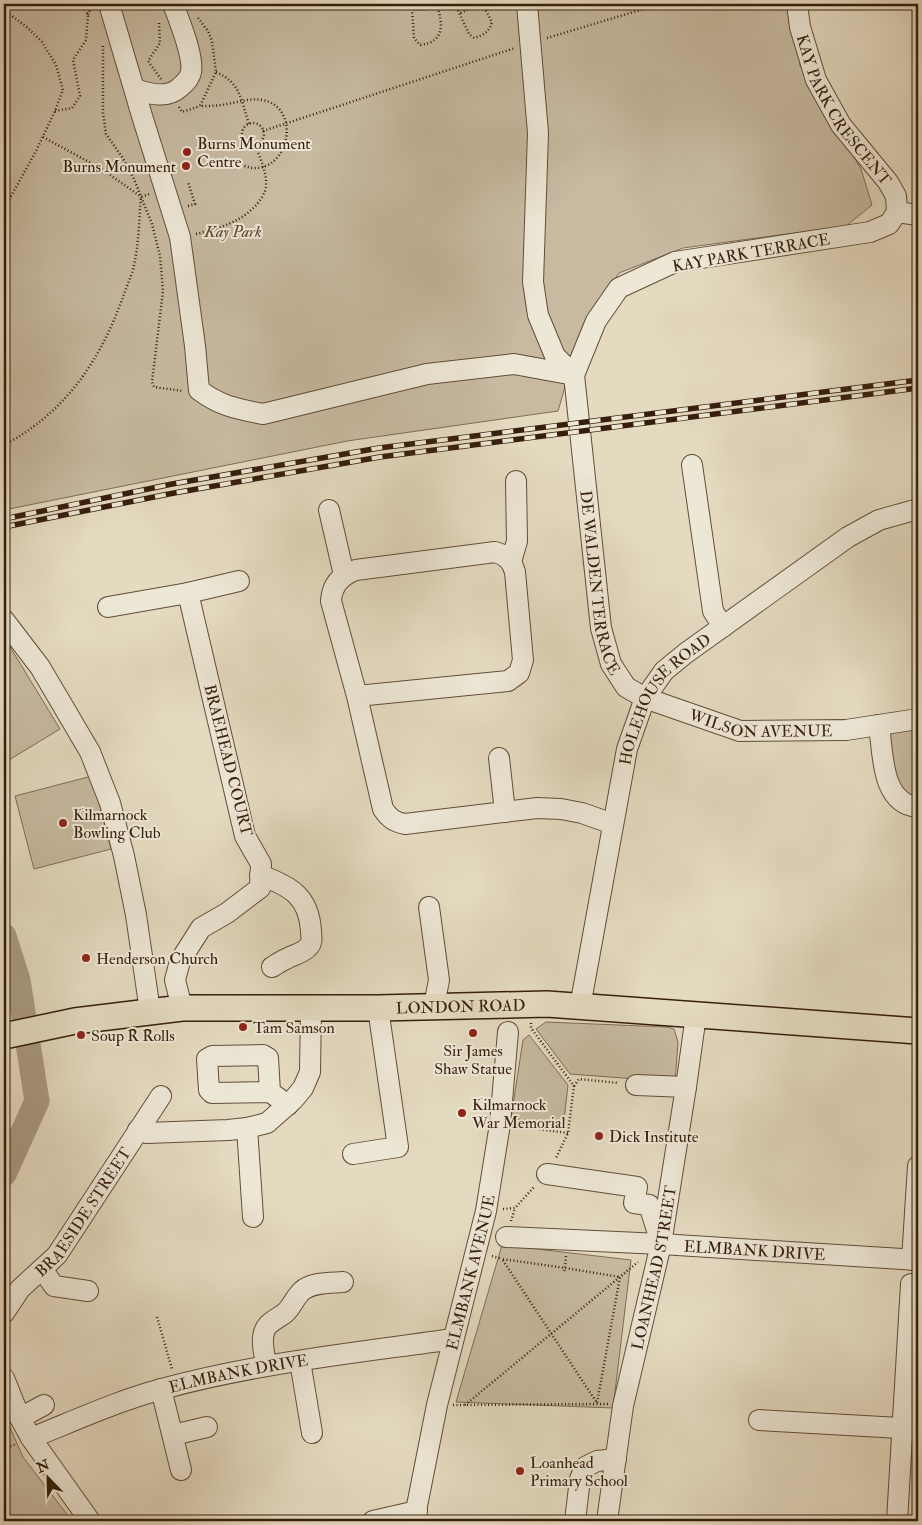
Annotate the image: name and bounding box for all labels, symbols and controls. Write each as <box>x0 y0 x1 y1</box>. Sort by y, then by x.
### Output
street label: KAY PARK CRESCENT <box>792 32 896 190</box>
place label: Burns Monument Centre <box>197 134 311 172</box>
marker: Burns Monument Centre <box>181 146 193 158</box>
place label: Burns Monument <box>62 157 176 177</box>
marker: Burns Monument <box>180 160 192 172</box>
park label: Kay Park <box>203 222 262 242</box>
street label: KAY PARK TERRACE <box>671 229 832 277</box>
street label: DE WALDEN TERRACE <box>575 490 624 679</box>
street label: HOLEHOUSE ROAD <box>615 629 715 767</box>
street label: BRAEHEAD COURT <box>199 682 257 838</box>
street label: WILSON AVENUE <box>685 705 832 742</box>
place label: Kilmarnock Bowling Club <box>73 805 161 843</box>
marker: Kilmarnock Bowling Club <box>57 817 69 829</box>
place label: Henderson Church <box>96 949 219 969</box>
marker: Henderson Church <box>80 952 92 964</box>
street label: LONDON ROAD <box>396 996 526 1019</box>
place label: Tam Samson <box>253 1018 335 1038</box>
marker: Tam Samson <box>237 1021 249 1033</box>
place label: Soup R Rolls <box>91 1026 175 1047</box>
marker: Sir James Shaw Statue <box>467 1027 479 1039</box>
marker: Soup R Rolls <box>75 1029 87 1041</box>
place label: Sir James Shaw Statue <box>434 1041 512 1079</box>
place label: Kilmarnock War Memorial <box>471 1095 566 1133</box>
marker: Kilmarnock War Memorial <box>456 1107 468 1119</box>
place label: Dick Institute <box>609 1127 699 1147</box>
marker: Dick Institute <box>593 1130 605 1142</box>
street label: BRAESIDE STREET <box>31 1144 136 1281</box>
street label: LOANHEAD STREET <box>628 1184 681 1352</box>
street label: ELMBANK AVENUE <box>442 1193 499 1352</box>
street label: ELMBANK DRIVE <box>683 1236 826 1265</box>
street label: ELMBANK DRIVE <box>167 1350 310 1398</box>
north arrow <box>22 1452 72 1502</box>
place label: Loanhead Primary School <box>530 1453 628 1491</box>
text: N <box>33 1456 53 1477</box>
marker: Loanhead Primary School <box>514 1465 526 1477</box>

